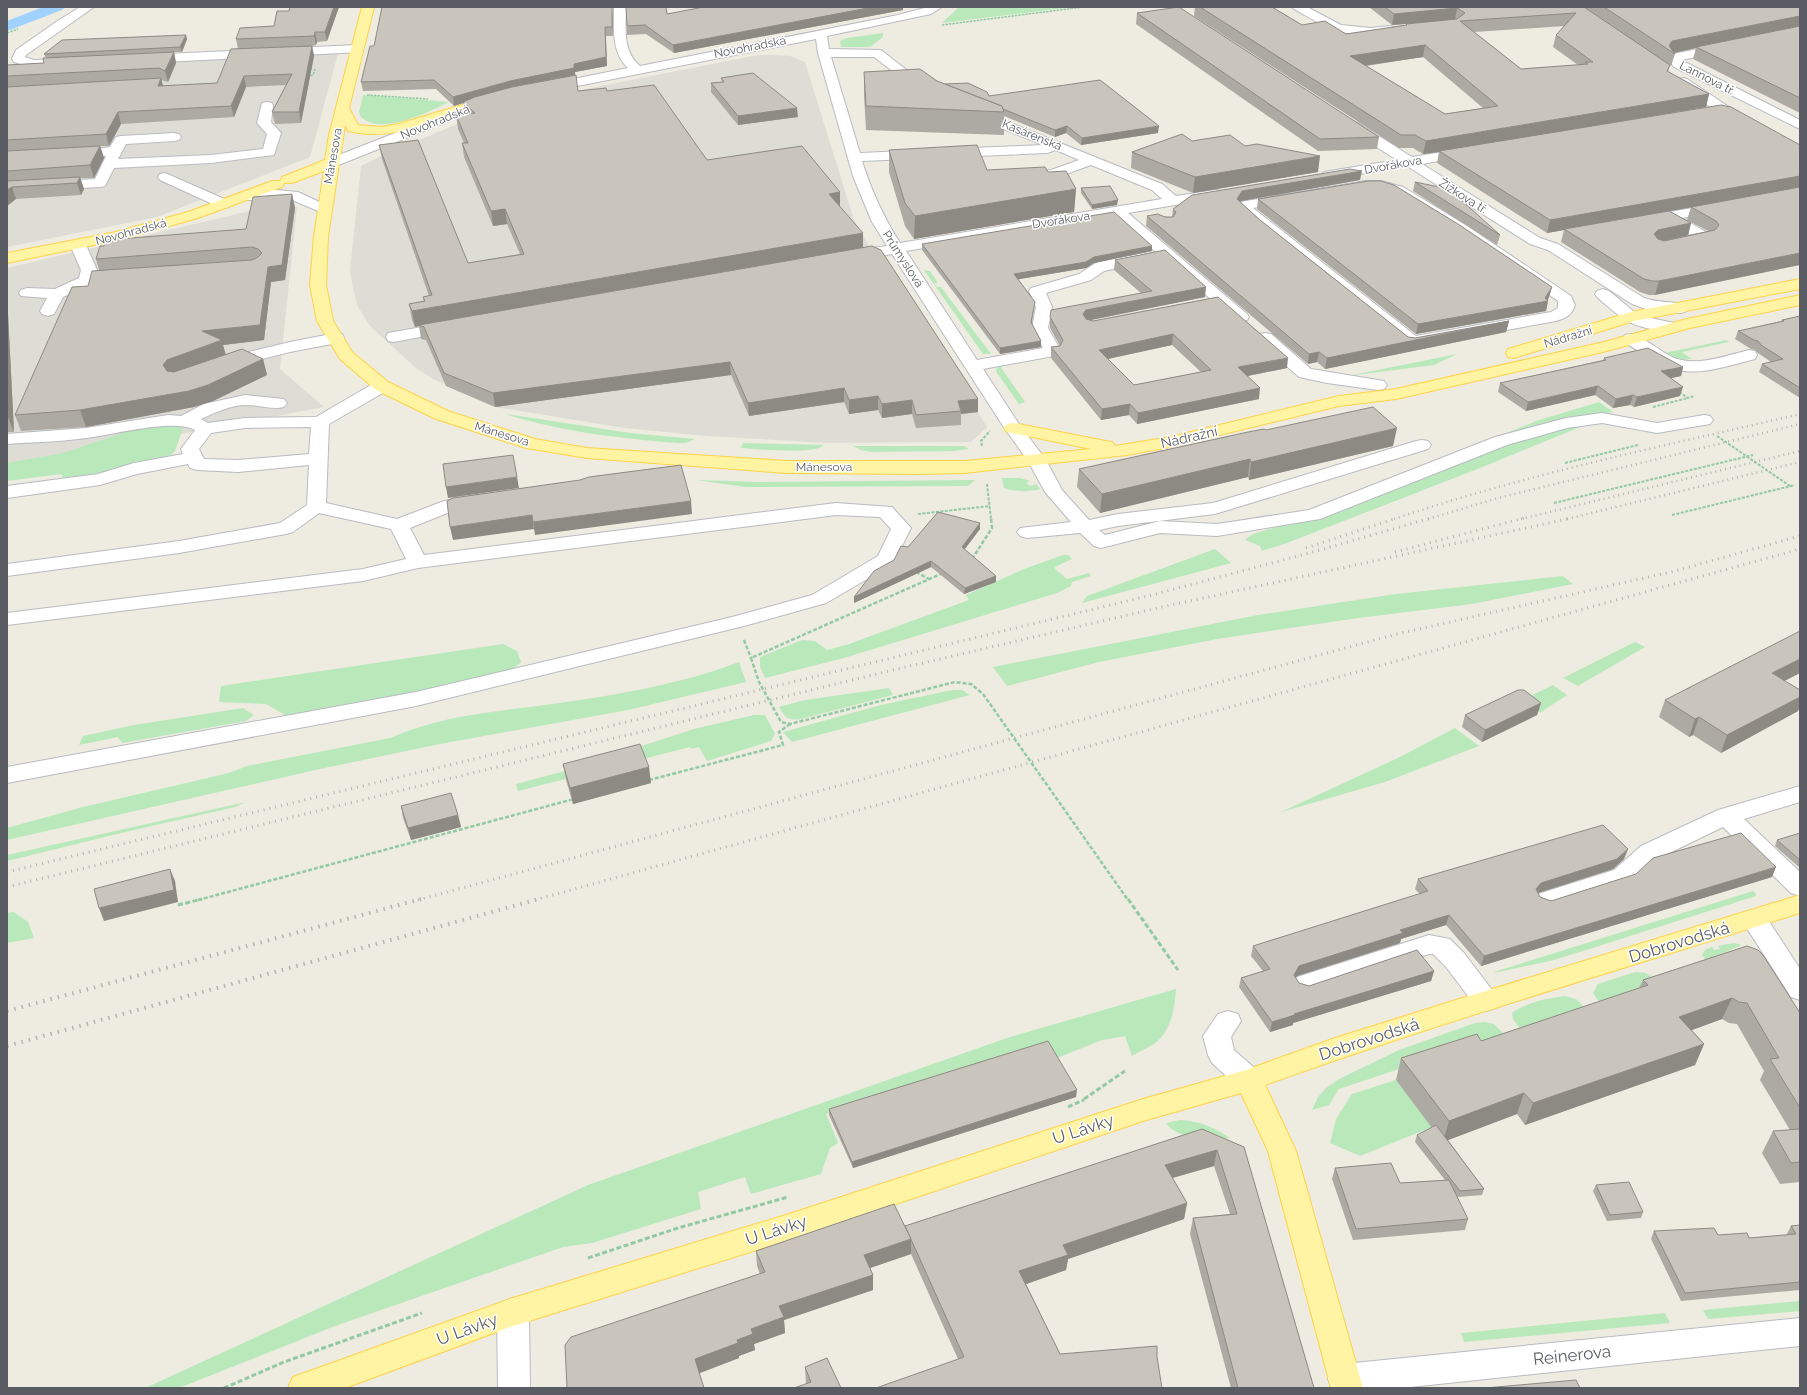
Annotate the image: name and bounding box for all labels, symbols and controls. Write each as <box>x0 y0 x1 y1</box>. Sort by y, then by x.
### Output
street label: Novohradská <box>713 33 787 61</box>
street label: Lannova tř. <box>1677 58 1737 98</box>
street label: Novohradská <box>398 102 472 142</box>
street label: Kasárenská <box>1000 117 1064 153</box>
street label: Mánesova <box>321 127 345 185</box>
street label: Dvořákova <box>1363 153 1423 177</box>
street label: Žižkova tř. <box>1436 176 1490 216</box>
street label: Dvořákova <box>1031 209 1091 231</box>
street label: Novohradská <box>94 216 168 248</box>
street label: Průmyslová <box>879 228 927 290</box>
street label: Nádražní <box>1542 323 1594 351</box>
street label: Mánesova <box>473 419 531 449</box>
street label: Nádražní <box>1159 423 1220 451</box>
street label: Mánesova <box>796 460 852 474</box>
street label: Dobrovodská <box>1626 917 1732 967</box>
street label: Dobrovodská <box>1316 1013 1422 1065</box>
street label: U Lávky <box>1050 1110 1116 1148</box>
street label: U Lávky <box>743 1211 809 1249</box>
street label: U Lávky <box>434 1309 500 1349</box>
street label: Reinerova <box>1532 1341 1612 1369</box>

